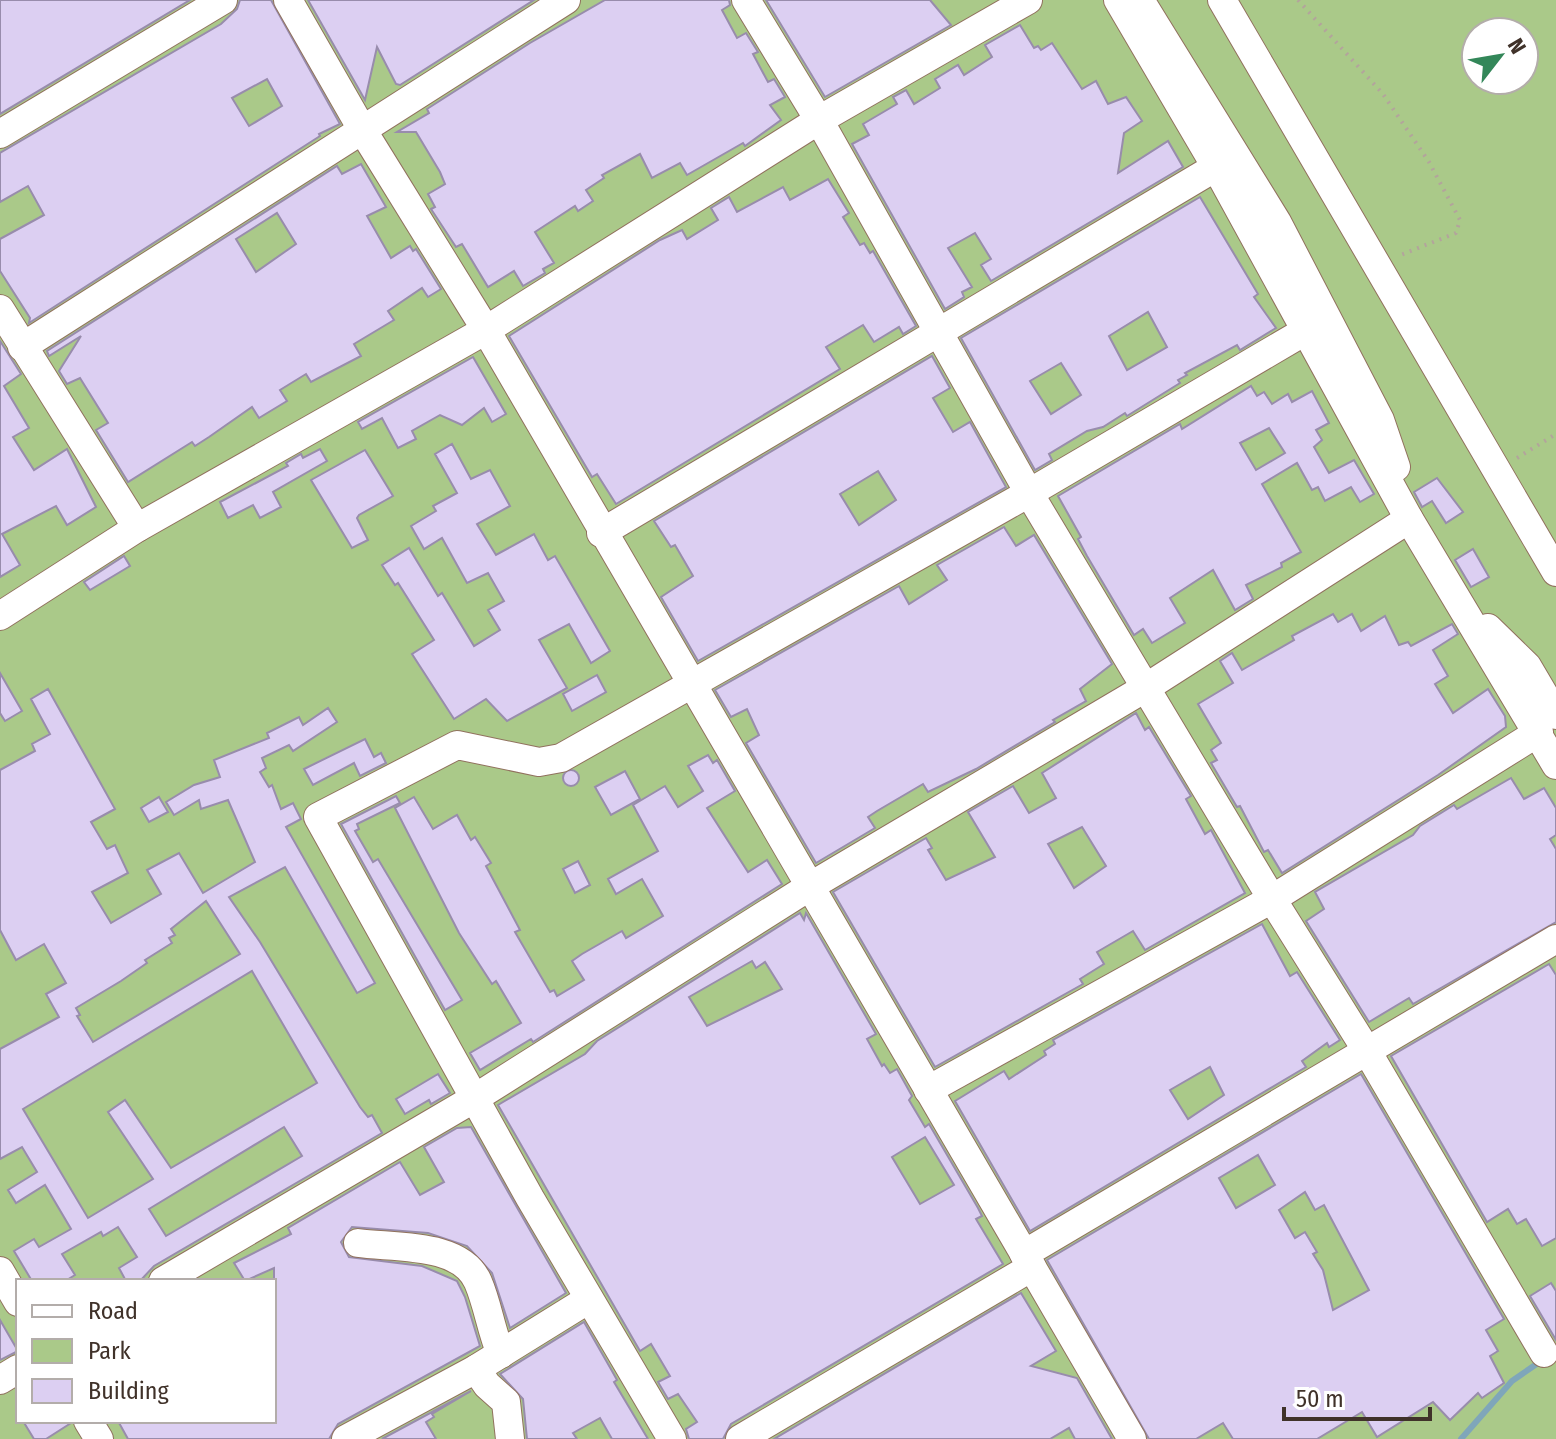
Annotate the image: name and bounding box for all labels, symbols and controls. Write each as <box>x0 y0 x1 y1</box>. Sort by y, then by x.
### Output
north arrow <box>1460 16 1540 96</box>
text: N <box>1502 33 1532 59</box>
legend <box>16 1279 276 1423</box>
text: Road <box>88 1297 138 1325</box>
text: Park <box>88 1337 131 1365</box>
scale bar <box>1284 1371 1430 1421</box>
text: Building <box>88 1377 170 1405</box>
text: 50 m <box>1296 1385 1344 1413</box>

